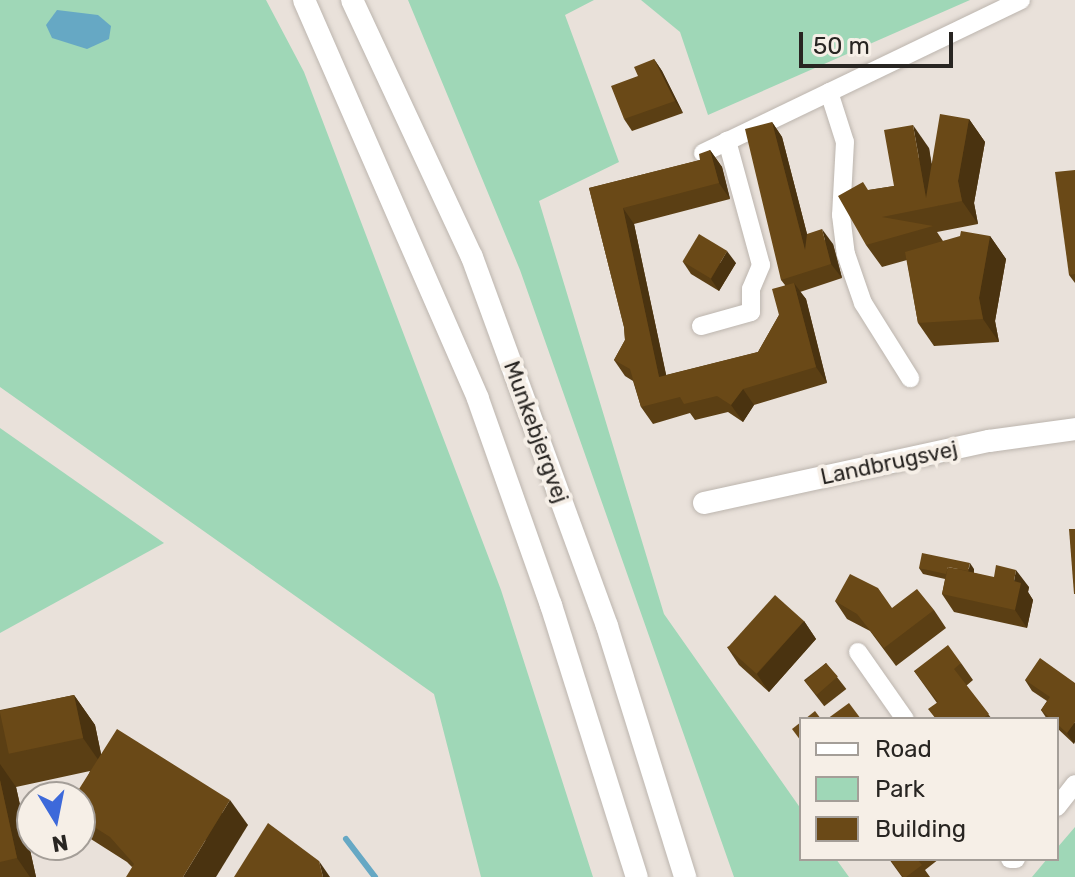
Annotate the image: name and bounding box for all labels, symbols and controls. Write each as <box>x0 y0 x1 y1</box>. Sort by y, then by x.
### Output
scale bar <box>803 16 957 66</box>
text: 50 m <box>813 32 870 60</box>
street label: Munkebjergvej <box>498 357 574 507</box>
street label: Landbrugsvej <box>818 436 960 490</box>
legend <box>799 717 1059 861</box>
text: Road <box>875 735 932 763</box>
text: Park <box>875 775 925 803</box>
north arrow <box>16 781 96 861</box>
text: Building <box>875 815 966 843</box>
text: N <box>50 828 70 858</box>

